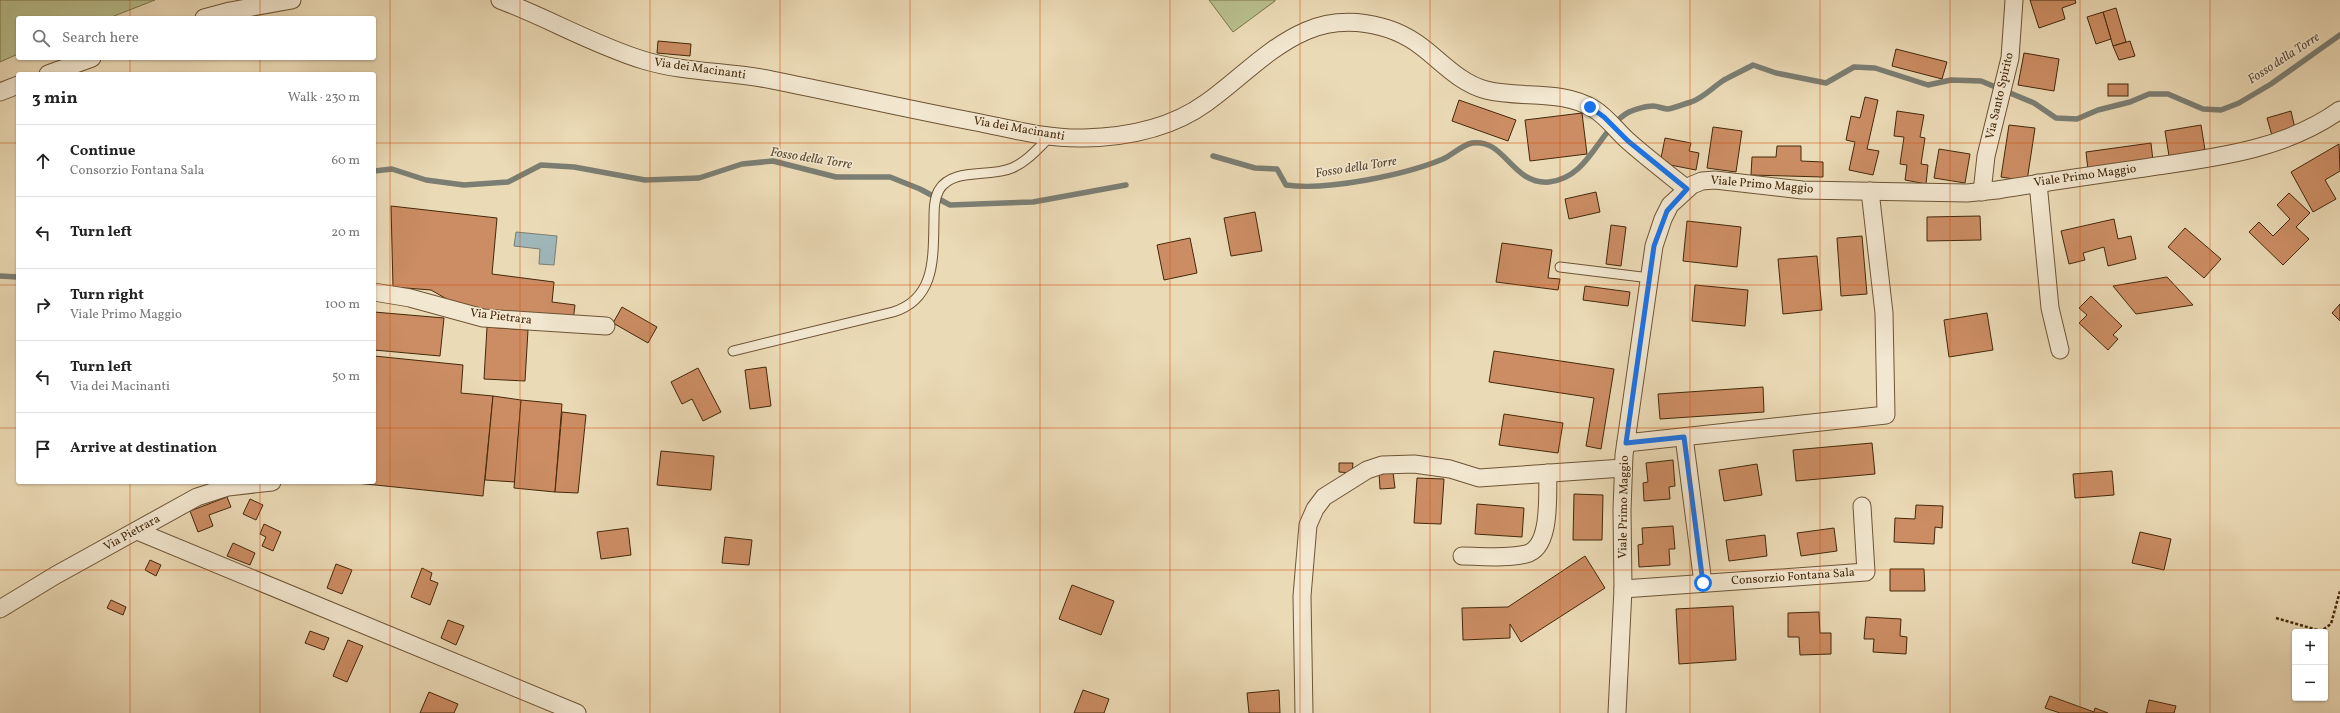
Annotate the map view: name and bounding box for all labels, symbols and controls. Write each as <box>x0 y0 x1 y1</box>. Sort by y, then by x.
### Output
search box <box>16 16 376 60</box>
icon: search <box>30 27 52 49</box>
text: Search here <box>62 28 139 49</box>
water label: Fosso della Torre <box>2244 29 2324 89</box>
street label: Via Santo Spirito <box>1982 51 2018 141</box>
street label: Via dei Macinanti <box>653 55 747 83</box>
text: 3 min <box>32 87 78 110</box>
text: Walk · 230 m <box>288 89 360 107</box>
route end <box>1581 98 1599 116</box>
street label: Via dei Macinanti <box>972 113 1066 145</box>
text: Continue <box>70 141 135 162</box>
water label: Fosso della Torre <box>769 144 853 174</box>
icon: ahead <box>32 150 54 172</box>
text: 60 m <box>332 152 360 170</box>
water label: Fosso della Torre <box>1314 153 1398 183</box>
street label: Viale Primo Maggio <box>2033 161 2137 191</box>
text: Consorzio Fontana Sala <box>70 162 204 180</box>
street label: Viale Primo Maggio <box>1710 173 1814 197</box>
icon: left <box>32 222 54 244</box>
text: Turn left <box>70 222 132 243</box>
text: 20 m <box>331 224 360 242</box>
text: Turn right <box>70 285 144 306</box>
icon: right <box>32 294 54 316</box>
text: 100 m <box>325 296 360 314</box>
street label: Via Pietrara <box>469 305 533 329</box>
text: Viale Primo Maggio <box>70 306 182 324</box>
text: Turn left <box>70 357 132 378</box>
icon: left <box>32 366 54 388</box>
text: 50 m <box>332 368 360 386</box>
text: Via dei Macinanti <box>70 378 170 396</box>
icon: arrive <box>32 438 54 460</box>
text: Arrive at destination <box>70 438 217 459</box>
street label: Viale Primo Maggio <box>1615 455 1633 559</box>
street label: Via Pietrara <box>101 511 163 555</box>
street label: Consorzio Fontana Sala <box>1731 565 1855 589</box>
route start <box>1694 574 1712 592</box>
map controls <box>2292 629 2328 701</box>
button: + <box>2292 629 2328 665</box>
button: − <box>2292 665 2328 701</box>

